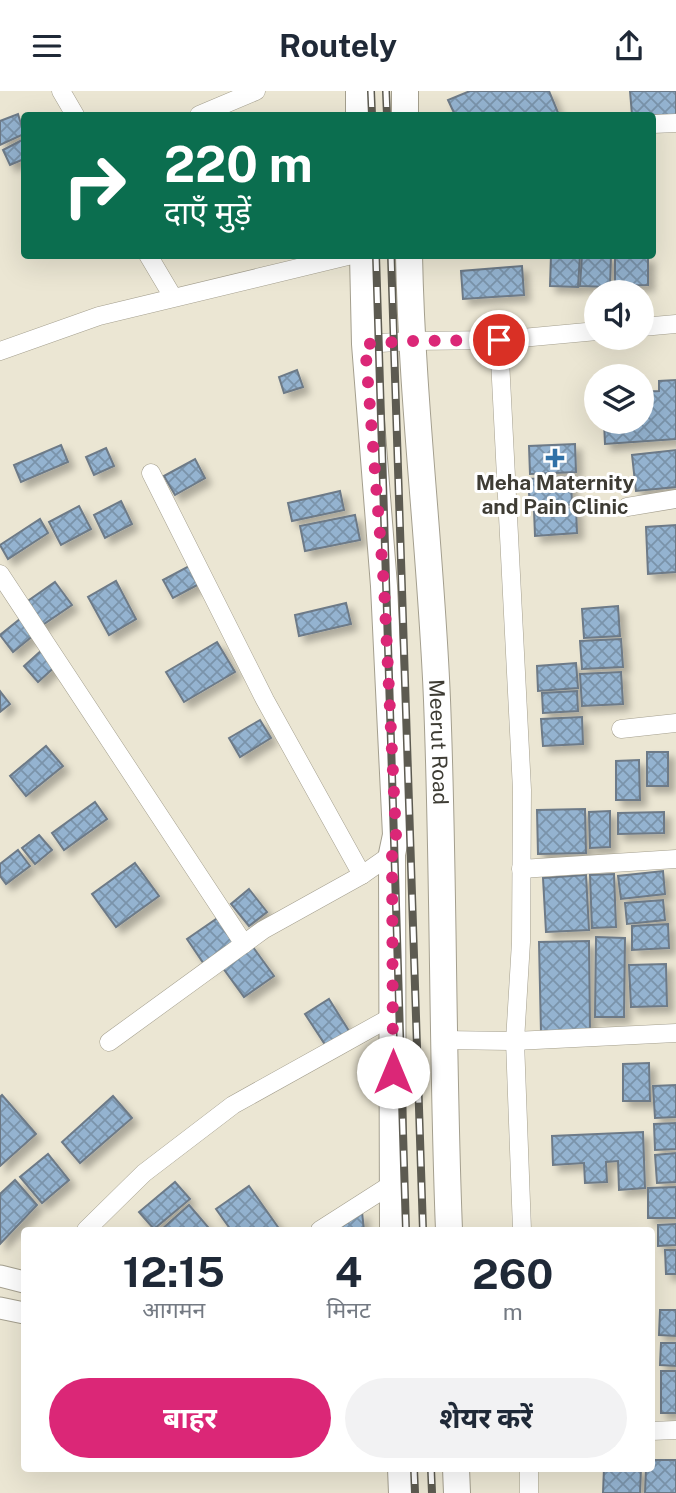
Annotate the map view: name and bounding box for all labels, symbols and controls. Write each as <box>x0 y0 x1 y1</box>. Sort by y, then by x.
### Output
icon: menu <box>28 27 66 65</box>
text: Routely <box>279 27 397 64</box>
icon: share <box>610 27 648 65</box>
text: 220 m <box>164 135 313 193</box>
icon: right <box>49 140 140 231</box>
text: दाएँ मुड़ें <box>164 194 251 231</box>
map controls <box>584 280 654 434</box>
button: sound <box>584 280 654 350</box>
pin <box>469 310 529 370</box>
icon: arrive <box>480 321 518 359</box>
button: layers <box>584 364 654 434</box>
marker: Meha Maternity and Pain Clinic <box>545 448 565 468</box>
place label: Meha Maternity and Pain Clinic <box>476 470 634 519</box>
street label: Meerut Road <box>424 679 453 805</box>
position arrow <box>356 1035 430 1109</box>
text: 12:15 <box>123 1247 225 1296</box>
text: 4 <box>335 1247 362 1296</box>
text: 260 <box>472 1249 553 1298</box>
text: आगमन <box>142 1296 205 1323</box>
text: मिनट <box>326 1296 371 1323</box>
text: m <box>503 1298 523 1325</box>
button: बाहर <box>49 1378 331 1458</box>
button: शेयर करें <box>345 1378 627 1458</box>

